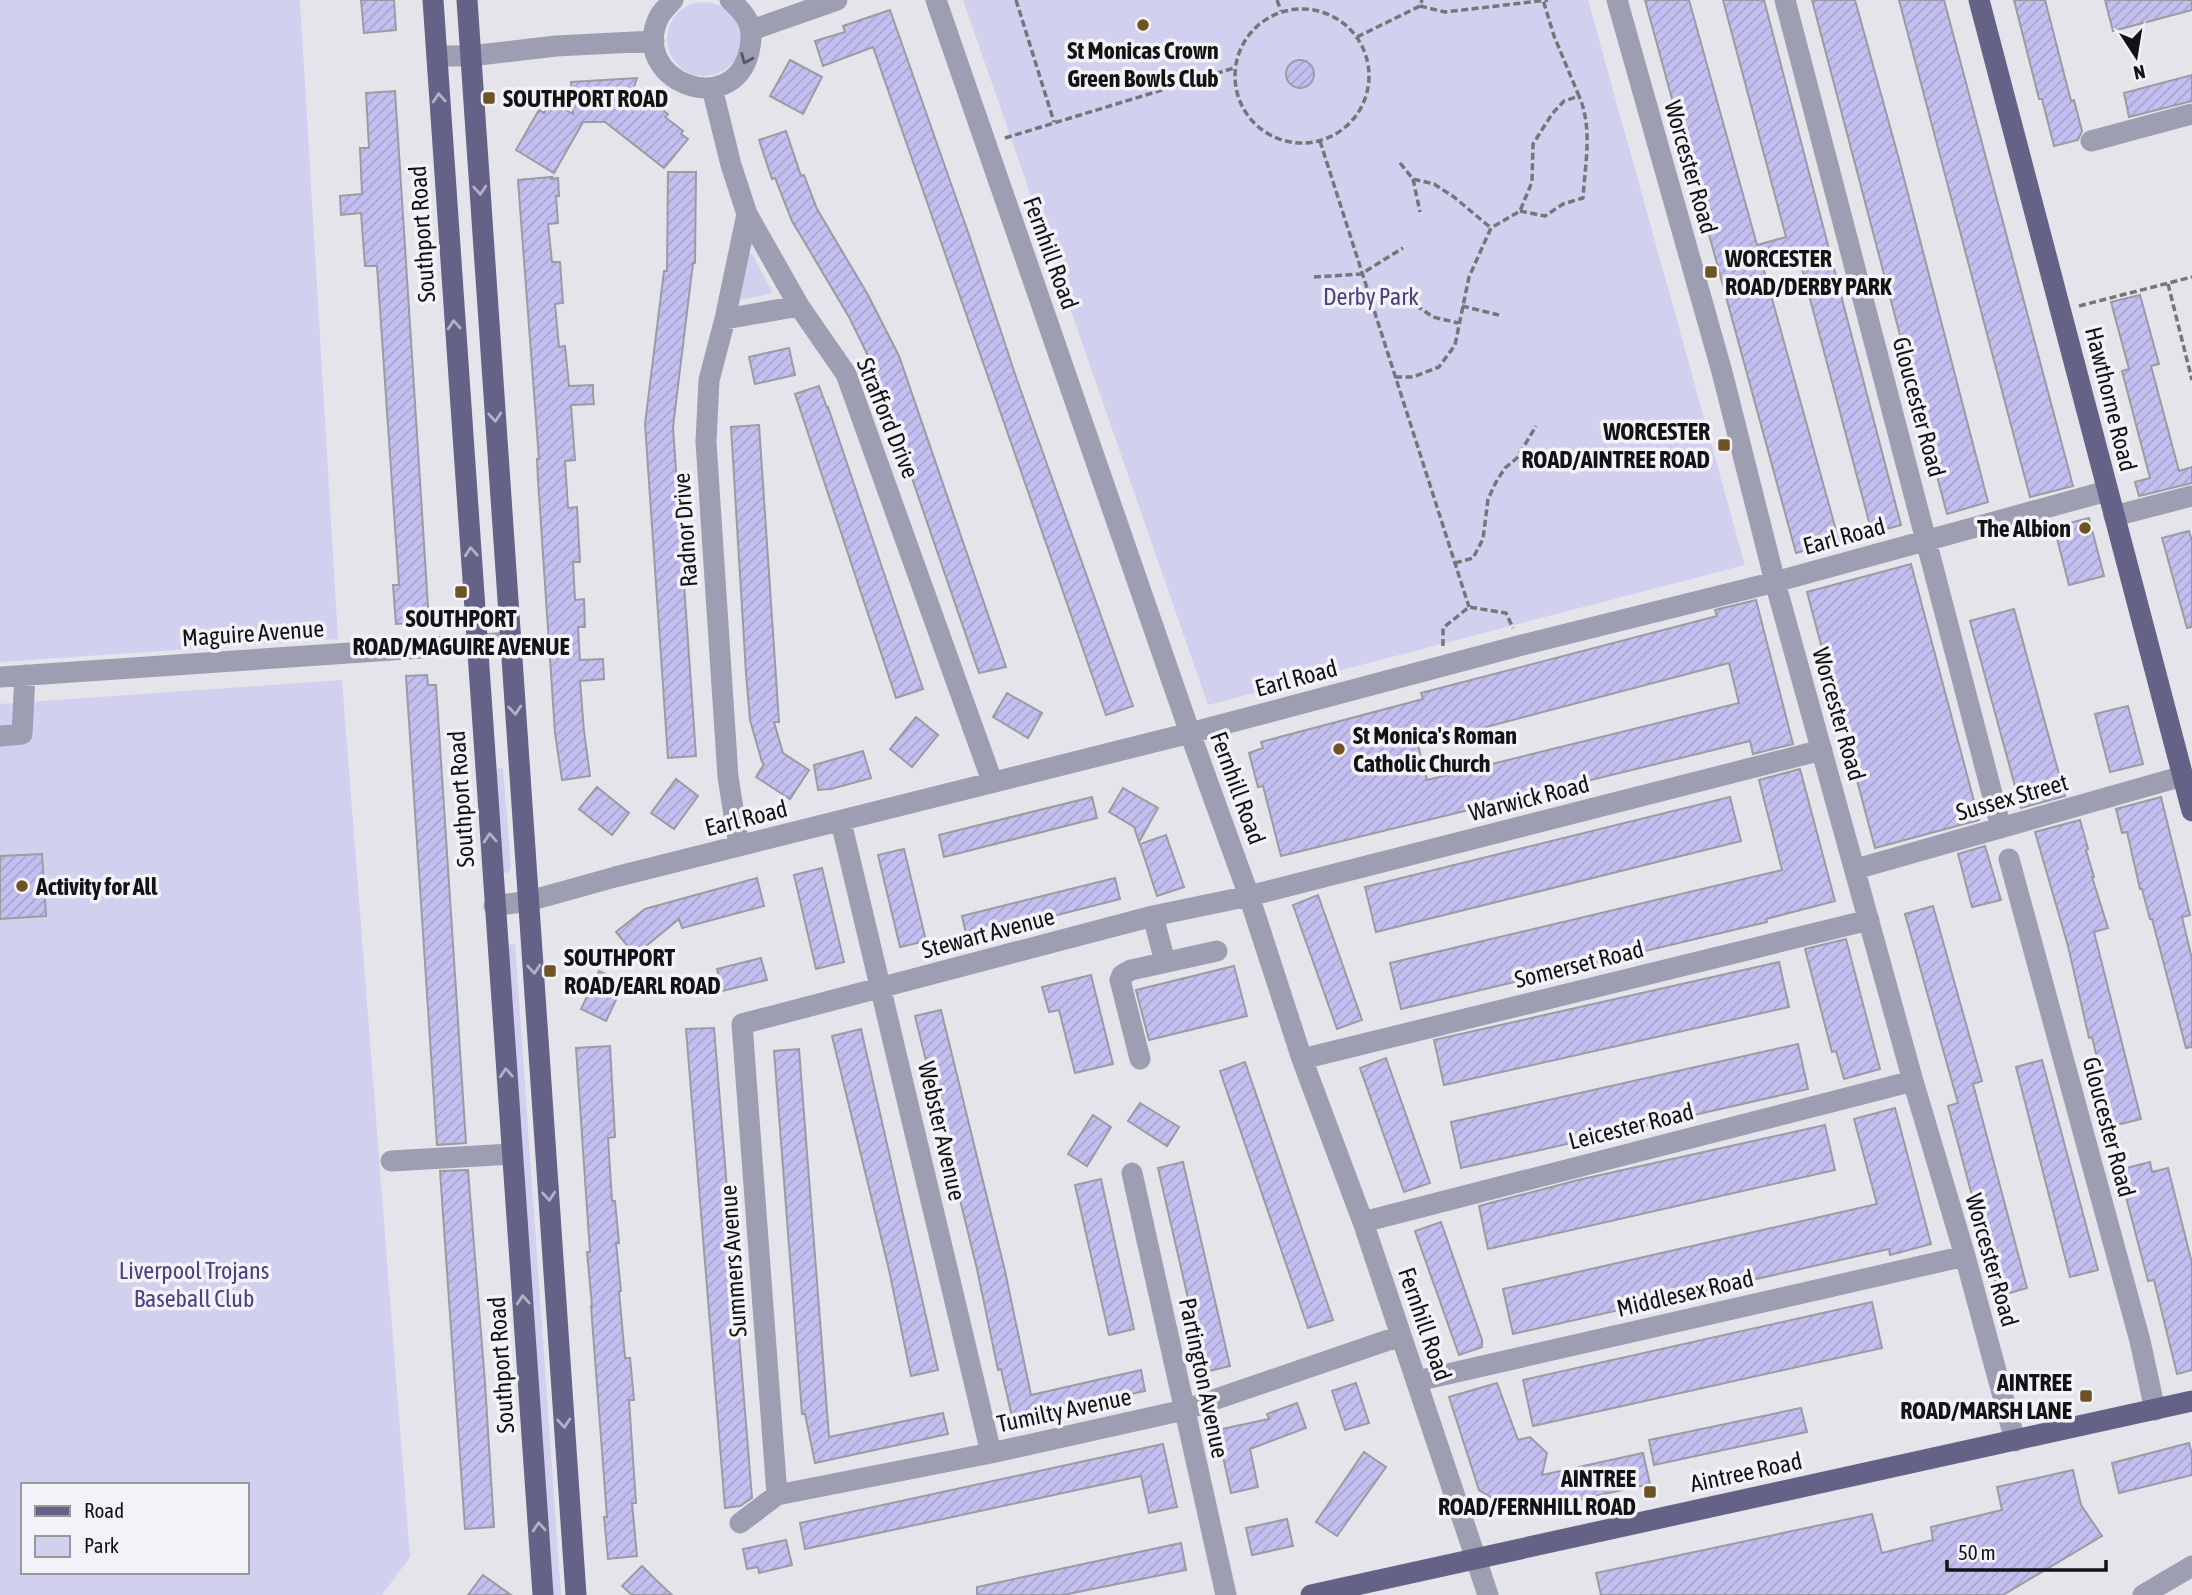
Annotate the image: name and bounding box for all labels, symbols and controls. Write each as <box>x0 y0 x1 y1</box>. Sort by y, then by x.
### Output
marker: St Monicas Crown Green Bowls Club <box>1135 17 1151 33</box>
north arrow <box>2101 21 2171 91</box>
place label: St Monicas Crown Green Bowls Club <box>1067 37 1219 92</box>
one-way arrow <box>740 52 754 64</box>
text: N <box>2132 61 2147 85</box>
place label: SOUTHPORT ROAD <box>503 85 668 112</box>
marker: SOUTHPORT ROAD <box>481 90 497 106</box>
one-way arrow <box>432 92 447 103</box>
street label: Worcester Road <box>1659 97 1723 237</box>
street label: Southport Road <box>404 165 440 303</box>
one-way arrow <box>472 185 487 196</box>
street label: Fernhill Road <box>1018 193 1084 313</box>
place label: WORCESTER ROAD/DERBY PARK <box>1724 245 1892 300</box>
marker: WORCESTER ROAD/DERBY PARK <box>1703 264 1719 280</box>
park label: Derby Park <box>1323 283 1419 310</box>
one-way arrow <box>447 319 462 330</box>
street label: Hawthorne Road <box>2080 324 2142 474</box>
street label: Gloucester Road <box>1887 334 1951 480</box>
street label: Strafford Drive <box>852 354 924 482</box>
one-way arrow <box>487 412 502 423</box>
place label: WORCESTER ROAD/AINTREE ROAD <box>1522 418 1710 473</box>
marker: WORCESTER ROAD/AINTREE ROAD <box>1716 437 1732 453</box>
street label: Radnor Drive <box>668 472 702 588</box>
street label: Earl Road <box>1800 512 1888 560</box>
place label: The Albion <box>1977 515 2071 542</box>
marker: The Albion <box>2077 520 2093 536</box>
one-way arrow <box>464 546 479 557</box>
marker: SOUTHPORT ROAD/MAGUIRE AVENUE <box>453 584 469 600</box>
place label: SOUTHPORT ROAD/MAGUIRE AVENUE <box>352 605 570 660</box>
street label: Maguire Avenue <box>181 615 325 651</box>
street label: Worcester Road <box>1807 644 1871 784</box>
street label: Earl Road <box>1252 654 1340 702</box>
one-way arrow <box>508 705 523 716</box>
place label: St Monica's Roman Catholic Church <box>1353 722 1517 777</box>
street label: Fernhill Road <box>1205 728 1271 848</box>
street label: Southport Road <box>443 730 479 868</box>
marker: St Monica's Roman Catholic Church <box>1331 741 1347 757</box>
street label: Sussex Street <box>1953 768 2071 826</box>
street label: Warwick Road <box>1466 770 1592 826</box>
street label: Earl Road <box>702 795 790 841</box>
one-way arrow <box>483 832 498 843</box>
place label: Activity for All <box>35 873 158 900</box>
marker: Activity for All <box>14 878 30 894</box>
street label: Stewart Avenue <box>919 902 1057 964</box>
street label: Somerset Road <box>1512 935 1646 993</box>
place label: SOUTHPORT ROAD/EARL ROAD <box>564 944 721 999</box>
marker: SOUTHPORT ROAD/EARL ROAD <box>542 963 558 979</box>
one-way arrow <box>526 964 541 975</box>
street label: Gloucester Road <box>2077 1054 2141 1200</box>
street label: Webster Avenue <box>913 1059 971 1203</box>
one-way arrow <box>499 1067 514 1078</box>
street label: Leicester Road <box>1566 1097 1696 1155</box>
street label: Summers Avenue <box>714 1184 752 1338</box>
street label: Worcester Road <box>1960 1190 2024 1330</box>
one-way arrow <box>541 1191 556 1202</box>
park label: Liverpool Trojans Baseball Club <box>119 1257 269 1312</box>
street label: Fernhill Road <box>1393 1264 1457 1384</box>
street label: Middlesex Road <box>1614 1264 1756 1322</box>
one-way arrow <box>515 1294 530 1305</box>
street label: Partington Avenue <box>1174 1295 1234 1461</box>
street label: Southport Road <box>483 1296 519 1434</box>
place label: AINTREE ROAD/MARSH LANE <box>1900 1369 2072 1424</box>
street label: Tumilty Avenue <box>994 1383 1134 1437</box>
marker: AINTREE ROAD/MARSH LANE <box>2078 1388 2094 1404</box>
one-way arrow <box>556 1418 571 1429</box>
street label: Aintree Road <box>1688 1447 1804 1497</box>
place label: AINTREE ROAD/FERNHILL ROAD <box>1438 1465 1636 1520</box>
legend <box>21 1483 248 1574</box>
marker: AINTREE ROAD/FERNHILL ROAD <box>1642 1484 1658 1500</box>
text: Road <box>84 1498 124 1522</box>
one-way arrow <box>532 1521 547 1532</box>
scale bar <box>1947 1528 2106 1572</box>
text: Park <box>84 1533 119 1557</box>
text: 50 m <box>1958 1540 1996 1564</box>

